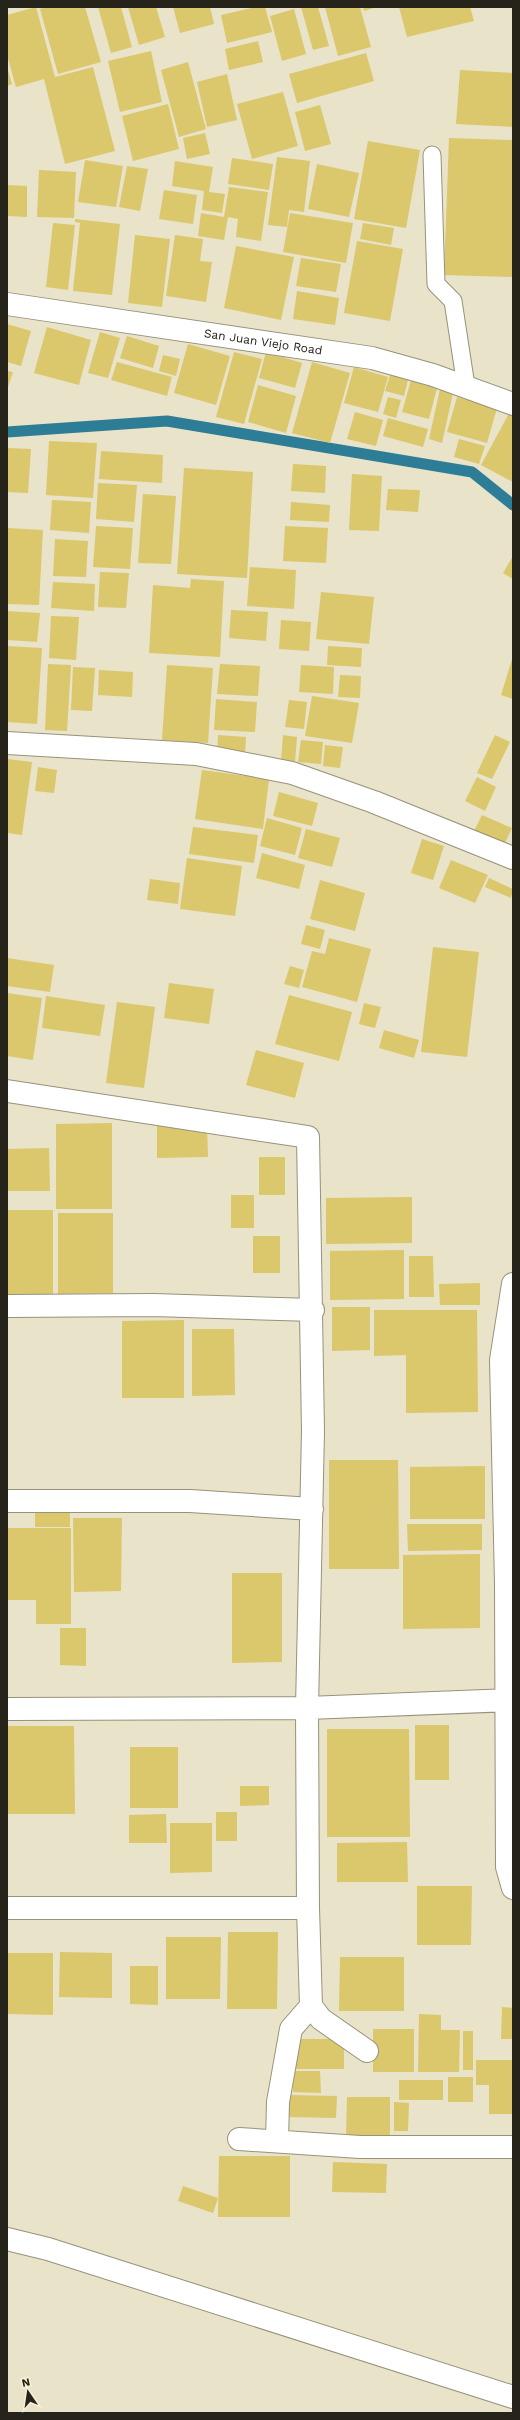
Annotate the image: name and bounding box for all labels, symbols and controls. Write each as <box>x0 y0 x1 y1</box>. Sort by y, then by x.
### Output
street label: San Juan Viejo Road <box>203 326 323 358</box>
north arrow <box>8 2372 48 2412</box>
text: N <box>20 2375 31 2390</box>

